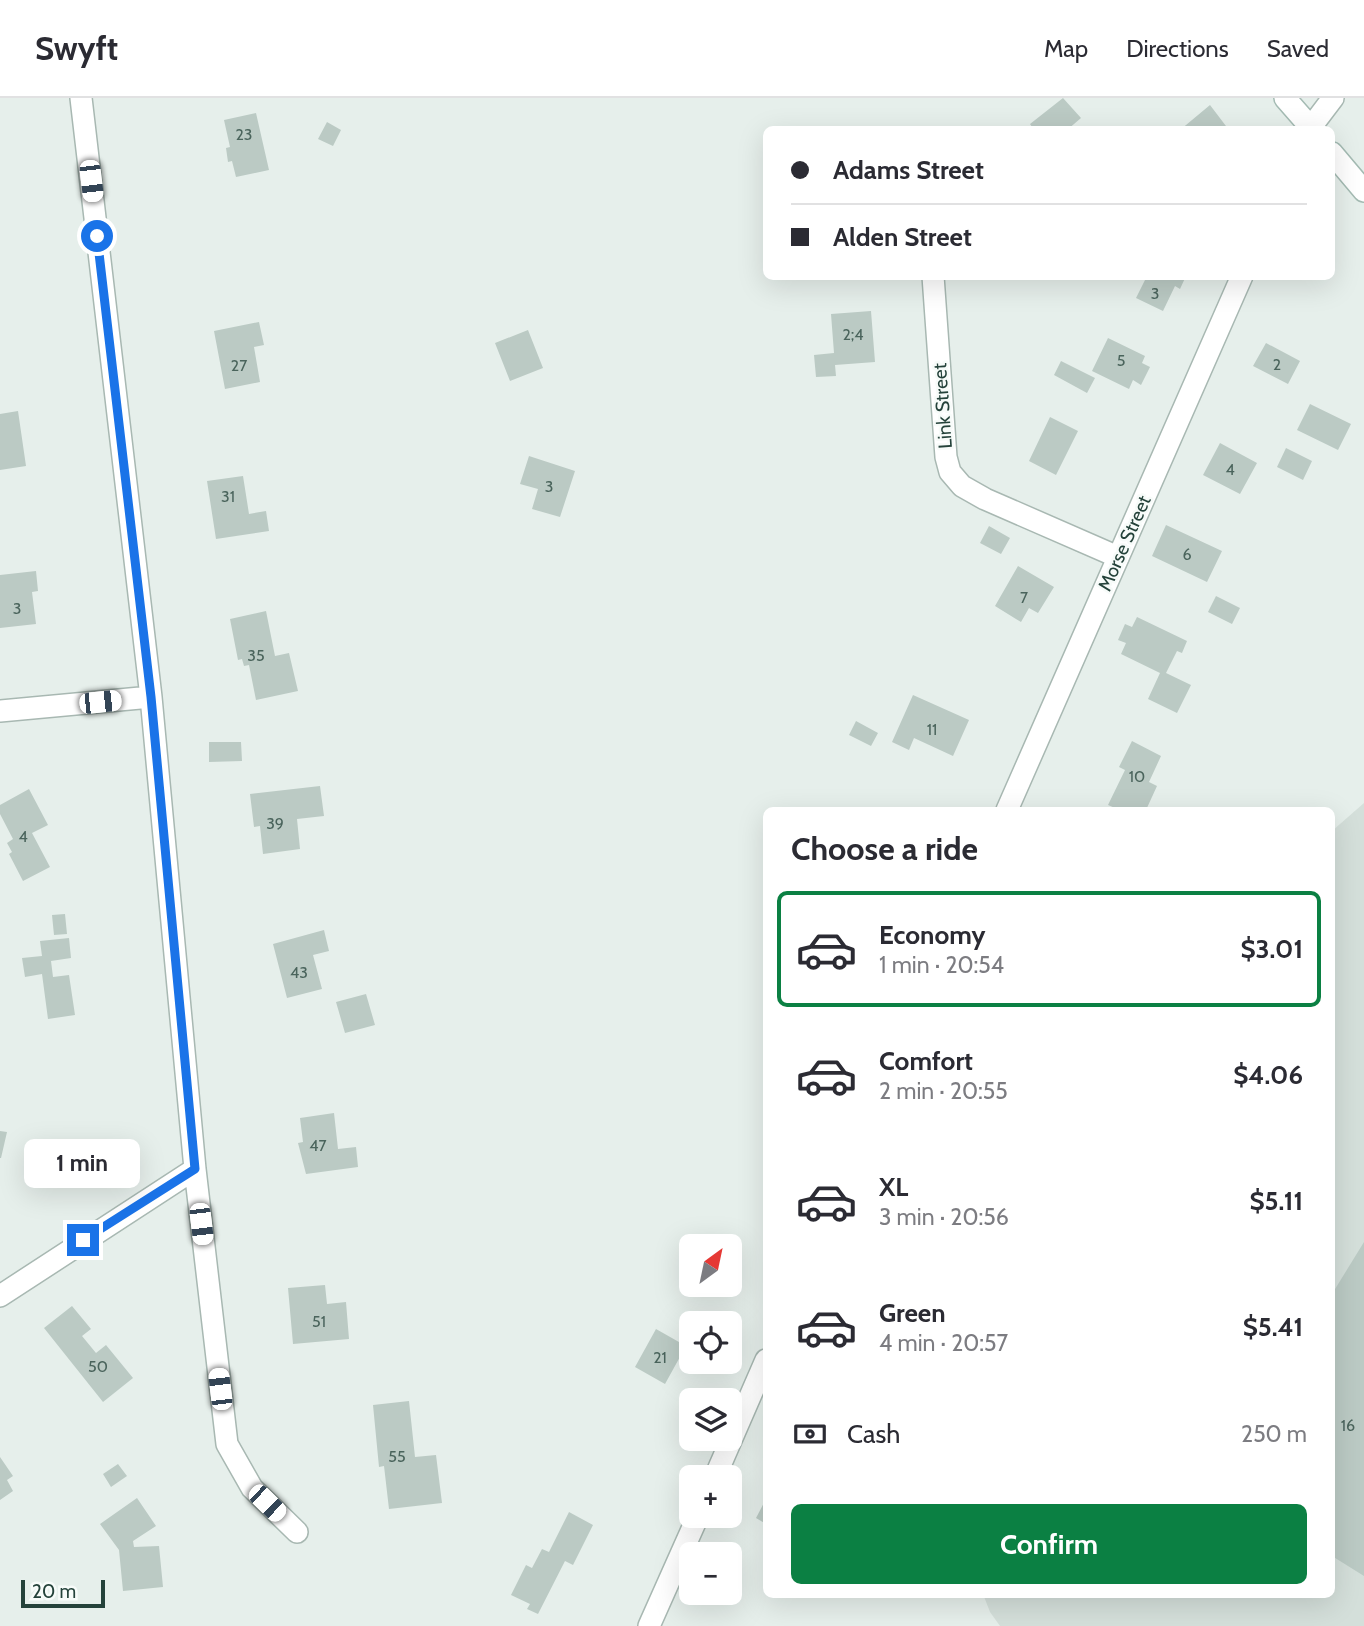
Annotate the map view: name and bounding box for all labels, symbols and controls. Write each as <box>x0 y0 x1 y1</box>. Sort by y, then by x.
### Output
text: Swyft <box>35 28 118 68</box>
text: Map <box>1044 34 1088 63</box>
text: Directions <box>1126 34 1229 63</box>
text: Saved <box>1267 34 1329 63</box>
house number: 23 <box>235 125 253 144</box>
text: Adams Street <box>833 154 984 186</box>
car <box>79 159 104 203</box>
route start <box>81 220 113 252</box>
text: Alden Street <box>833 221 972 253</box>
house number: 3 <box>1151 284 1159 303</box>
house number: 2;4 <box>842 325 864 344</box>
house number: 5 <box>1117 351 1125 370</box>
house number: 2 <box>1273 355 1281 374</box>
house number: 27 <box>231 356 247 375</box>
street label: Link Street <box>928 362 957 450</box>
house number: 4 <box>1225 460 1235 479</box>
house number: 3 <box>545 477 553 496</box>
house number: 31 <box>221 487 235 506</box>
street label: Morse Street <box>1093 491 1156 595</box>
house number: 6 <box>1182 545 1192 564</box>
house number: 7 <box>1020 588 1028 607</box>
house number: 3 <box>13 599 21 618</box>
house number: 35 <box>247 646 265 665</box>
car <box>79 689 122 715</box>
house number: 11 <box>927 720 937 739</box>
house number: 10 <box>1129 767 1145 786</box>
house number: 39 <box>266 814 284 833</box>
house number: 4 <box>18 827 28 846</box>
text: Choose a ride <box>791 829 978 868</box>
icon: car <box>795 918 858 981</box>
text: Economy <box>879 919 985 951</box>
text: $3.01 <box>1240 933 1303 965</box>
text: 1 min · 20:54 <box>879 951 1004 979</box>
house number: 43 <box>290 963 308 982</box>
icon: car <box>795 1044 858 1107</box>
text: Comfort <box>879 1045 973 1077</box>
text: $4.06 <box>1233 1059 1303 1091</box>
text: 2 min · 20:55 <box>879 1077 1008 1105</box>
house number: 47 <box>309 1136 327 1155</box>
callout: 1 min <box>25 1138 141 1188</box>
text: 1 min <box>56 1149 108 1177</box>
icon: car <box>795 1170 858 1233</box>
text: XL <box>879 1171 908 1203</box>
text: $5.11 <box>1249 1185 1303 1217</box>
car <box>189 1202 214 1246</box>
text: 3 min · 20:56 <box>879 1203 1009 1231</box>
route end <box>67 1224 99 1256</box>
north arrow <box>679 1234 742 1297</box>
map controls <box>679 1234 742 1605</box>
icon: car <box>795 1296 858 1359</box>
text: Green <box>879 1297 946 1329</box>
button: locate <box>679 1311 742 1374</box>
text: $5.41 <box>1243 1311 1303 1343</box>
house number: 51 <box>312 1312 326 1331</box>
text: 4 min · 20:57 <box>879 1329 1008 1357</box>
house number: 21 <box>653 1348 667 1367</box>
house number: 50 <box>88 1357 108 1376</box>
car <box>208 1367 233 1411</box>
button: layers <box>679 1388 742 1451</box>
icon: cash <box>791 1415 829 1453</box>
house number: 16 <box>1341 1416 1355 1435</box>
text: Cash <box>847 1418 900 1450</box>
text: 250 m <box>1241 1420 1307 1448</box>
house number: 55 <box>388 1447 406 1466</box>
button: + <box>679 1465 742 1528</box>
car <box>245 1481 290 1525</box>
button: Confirm <box>791 1504 1307 1584</box>
button: − <box>679 1542 742 1605</box>
scale bar <box>21 1577 105 1609</box>
text: 20 m <box>32 1580 76 1603</box>

